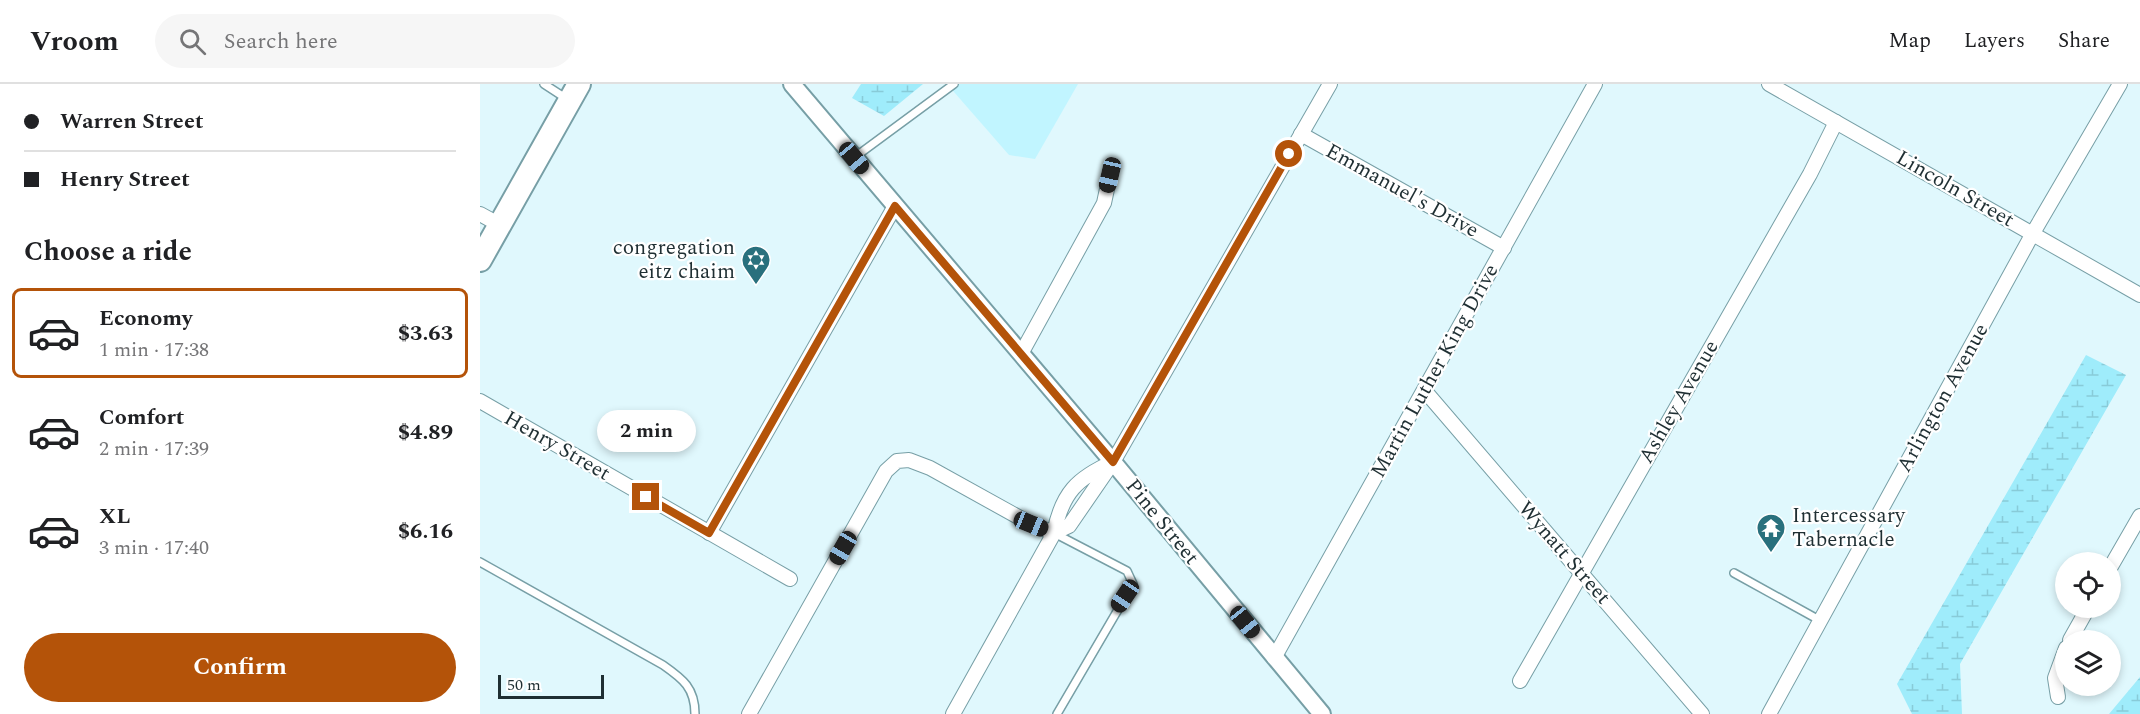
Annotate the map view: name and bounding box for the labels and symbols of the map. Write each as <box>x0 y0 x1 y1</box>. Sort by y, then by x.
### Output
street label: Emmanuel's Drive <box>1319 135 1485 247</box>
car <box>836 138 872 178</box>
route start <box>1275 140 1302 167</box>
street label: Lincoln Street <box>1890 142 2020 236</box>
car <box>1097 155 1123 195</box>
place label: congregation eitz chaim <box>613 232 735 288</box>
synagogue icon: congregation eitz chaim <box>740 244 772 286</box>
street label: Martin Luther King Drive <box>1363 258 1507 484</box>
street label: Arlington Avenue <box>1889 318 1997 478</box>
street label: Ashley Avenue <box>1631 334 1727 470</box>
street label: Henry Street <box>498 403 616 489</box>
callout: 2 min <box>596 410 696 452</box>
street label: Pine Street <box>1117 472 1207 572</box>
route end <box>632 483 659 510</box>
street label: Wynatt Street <box>1510 494 1618 612</box>
place label: Intercessary Tabernacle <box>1792 500 1906 556</box>
car <box>1011 509 1051 539</box>
temple icon: Intercessary Tabernacle <box>1755 512 1787 554</box>
car <box>826 528 860 568</box>
car <box>1107 576 1143 616</box>
car <box>1227 602 1263 642</box>
scale bar <box>498 672 604 700</box>

